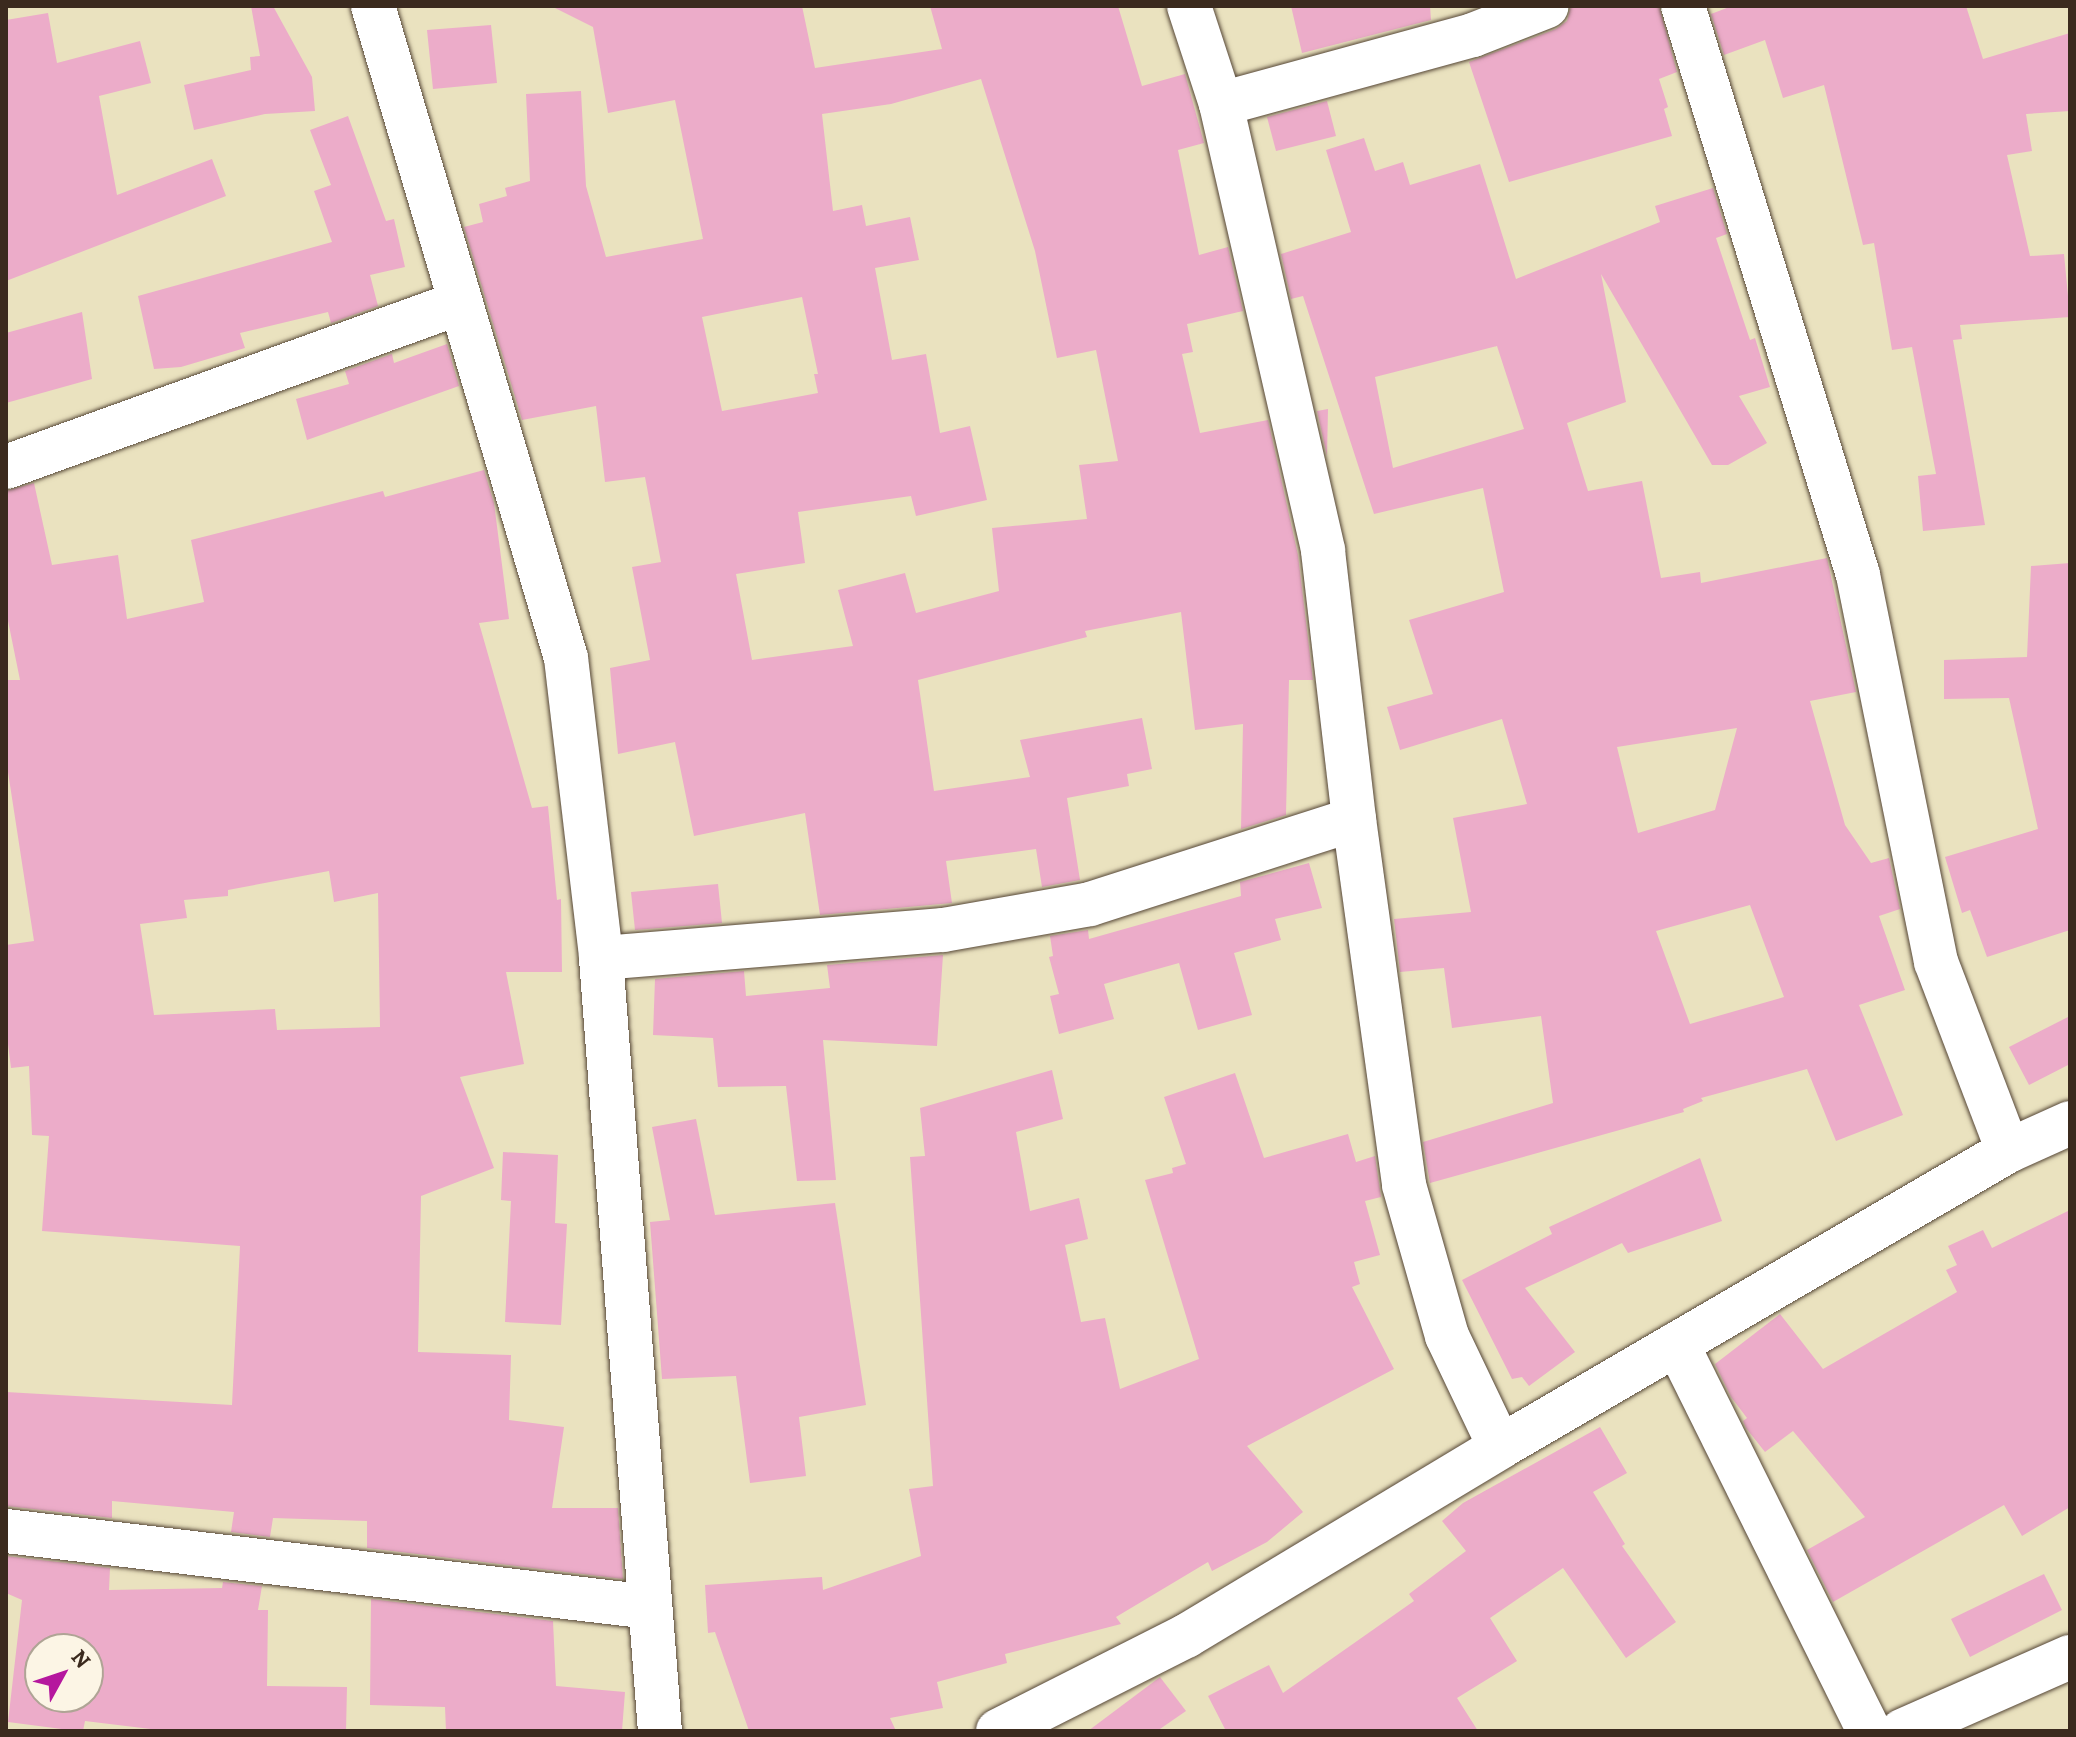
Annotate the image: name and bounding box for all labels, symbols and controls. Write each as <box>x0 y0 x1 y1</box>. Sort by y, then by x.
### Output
north arrow <box>24 1633 104 1713</box>
text: N <box>64 1643 97 1675</box>

